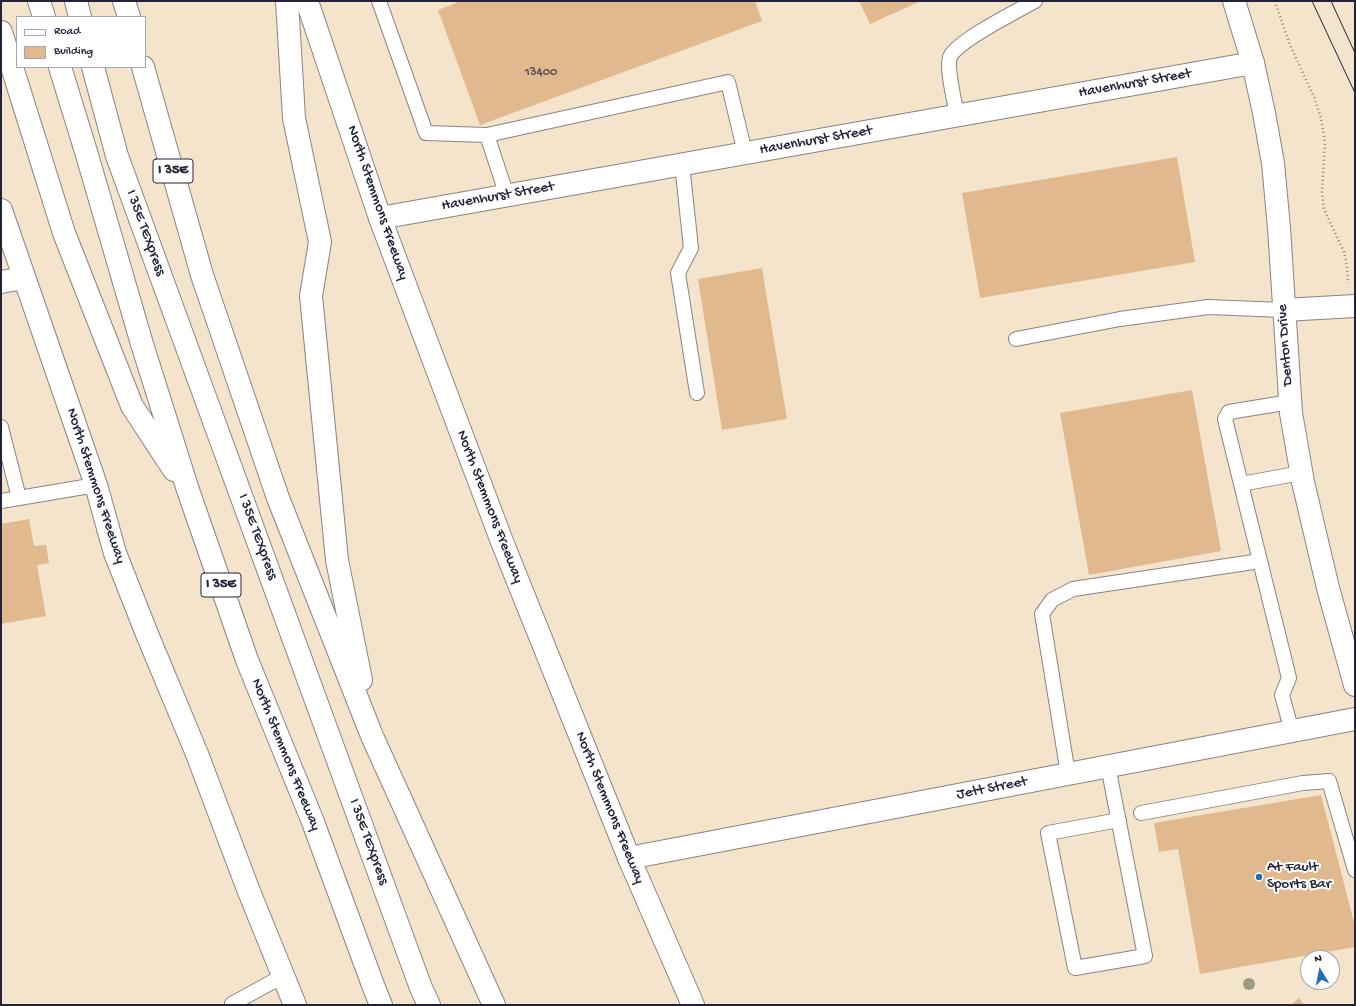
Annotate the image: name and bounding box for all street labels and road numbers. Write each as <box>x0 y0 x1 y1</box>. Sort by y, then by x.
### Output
street label: Havenhurst Street <box>1077 65 1193 103</box>
street label: Havenhurst Street <box>758 122 874 160</box>
street label: North Stemmons Freeway <box>342 123 412 283</box>
road number: I 35E <box>153 159 193 183</box>
street label: Havenhurst Street <box>440 178 556 216</box>
street label: I 35E TEXpress <box>121 188 169 278</box>
street label: Denton Drive <box>1274 304 1298 386</box>
street label: North Stemmons Freeway <box>61 406 129 566</box>
street label: North Stemmons Freeway <box>451 428 527 586</box>
street label: I 35E TEXpress <box>233 492 281 582</box>
road number: I 35E <box>201 573 241 597</box>
street label: North Stemmons Freeway <box>246 676 324 834</box>
street label: North Stemmons Freeway <box>570 729 648 887</box>
street label: Jett Street <box>955 773 1029 805</box>
street label: I 35E TEXpress <box>344 797 392 887</box>

